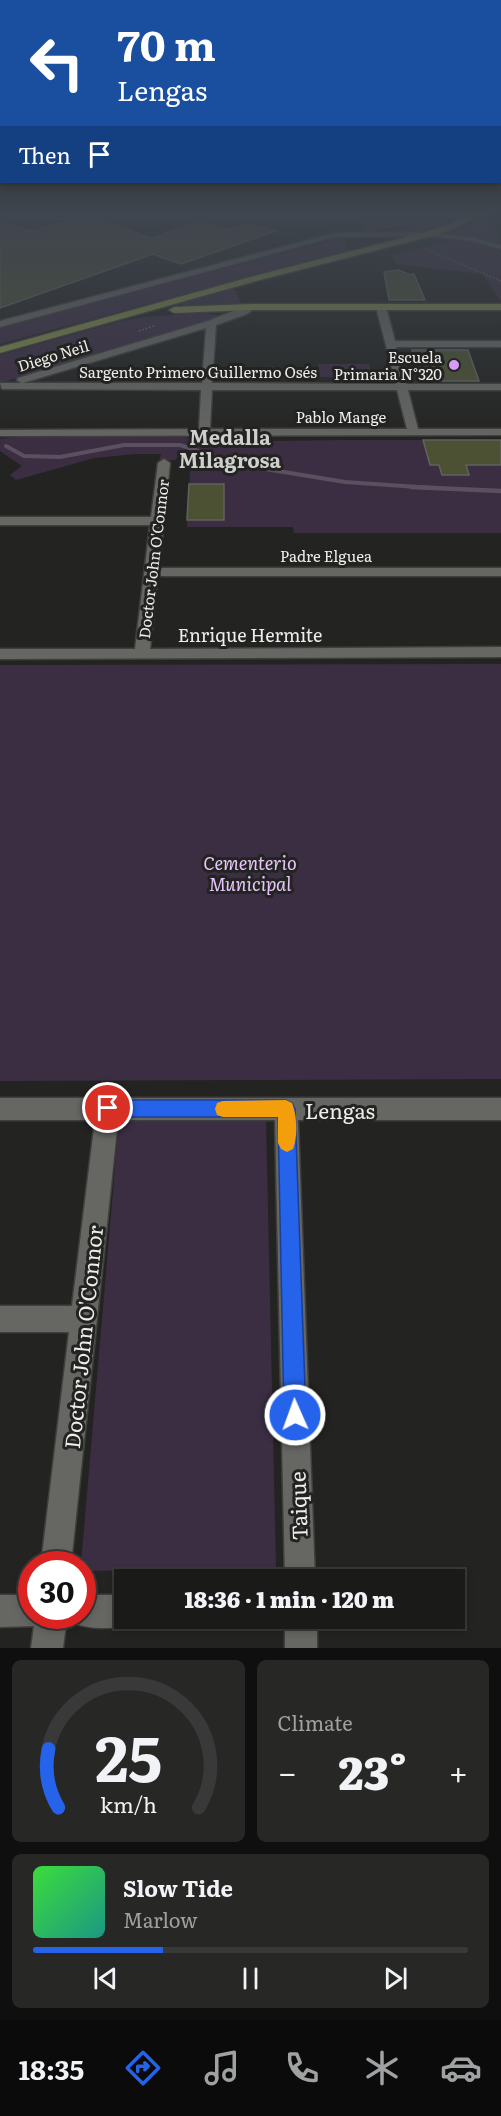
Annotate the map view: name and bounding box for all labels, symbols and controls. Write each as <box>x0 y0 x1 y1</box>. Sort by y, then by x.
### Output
text: 70 m <box>117 12 216 74</box>
icon: left <box>18 24 96 102</box>
text: Lengas <box>117 69 207 109</box>
text: Then <box>18 138 71 171</box>
icon: arrive <box>83 138 116 171</box>
street label: Diego Neil <box>14 333 92 377</box>
place label: Escuela Primaria N°320 <box>334 345 443 385</box>
marker: Escuela Primaria N°320 <box>447 358 461 372</box>
street label: Sargento Primero Guillermo Osés <box>79 360 317 383</box>
street label: Pablo Mange <box>296 405 387 428</box>
district label: Medalla Milagrosa <box>179 421 282 474</box>
street label: Doctor John O'Connor <box>132 478 174 640</box>
street label: Padre Elguea <box>280 544 373 567</box>
street label: Enrique Hermite <box>178 621 322 648</box>
park label: Cementerio Municipal <box>203 849 297 897</box>
pin <box>82 1082 133 1133</box>
icon: arrive <box>91 1091 124 1124</box>
street label: Lengas <box>305 1094 375 1125</box>
street label: Doctor John O'Connor <box>55 1224 109 1450</box>
position arrow <box>263 1383 327 1447</box>
street label: Taique <box>280 1471 314 1541</box>
speed limit sign: 30 <box>18 1551 96 1629</box>
text: 18:36 · 1 min · 120 m <box>185 1582 394 1615</box>
text: Climate <box>278 1707 353 1737</box>
text: 25 <box>95 1709 162 1801</box>
text: 23° <box>339 1737 407 1804</box>
text: − <box>278 1746 297 1795</box>
text: + <box>449 1746 468 1795</box>
text: km/h <box>100 1788 157 1820</box>
text: Slow Tide <box>123 1871 233 1904</box>
text: Marlow <box>123 1904 198 1934</box>
icon: previous <box>89 1962 122 1995</box>
icon: pause <box>234 1962 267 1995</box>
icon: next <box>379 1962 412 1995</box>
icon: directions <box>122 2047 164 2089</box>
icon: music <box>201 2047 243 2089</box>
icon: phone <box>281 2047 323 2089</box>
icon: climate <box>361 2047 403 2089</box>
icon: car <box>440 2047 482 2089</box>
text: 18:35 <box>19 2048 84 2088</box>

